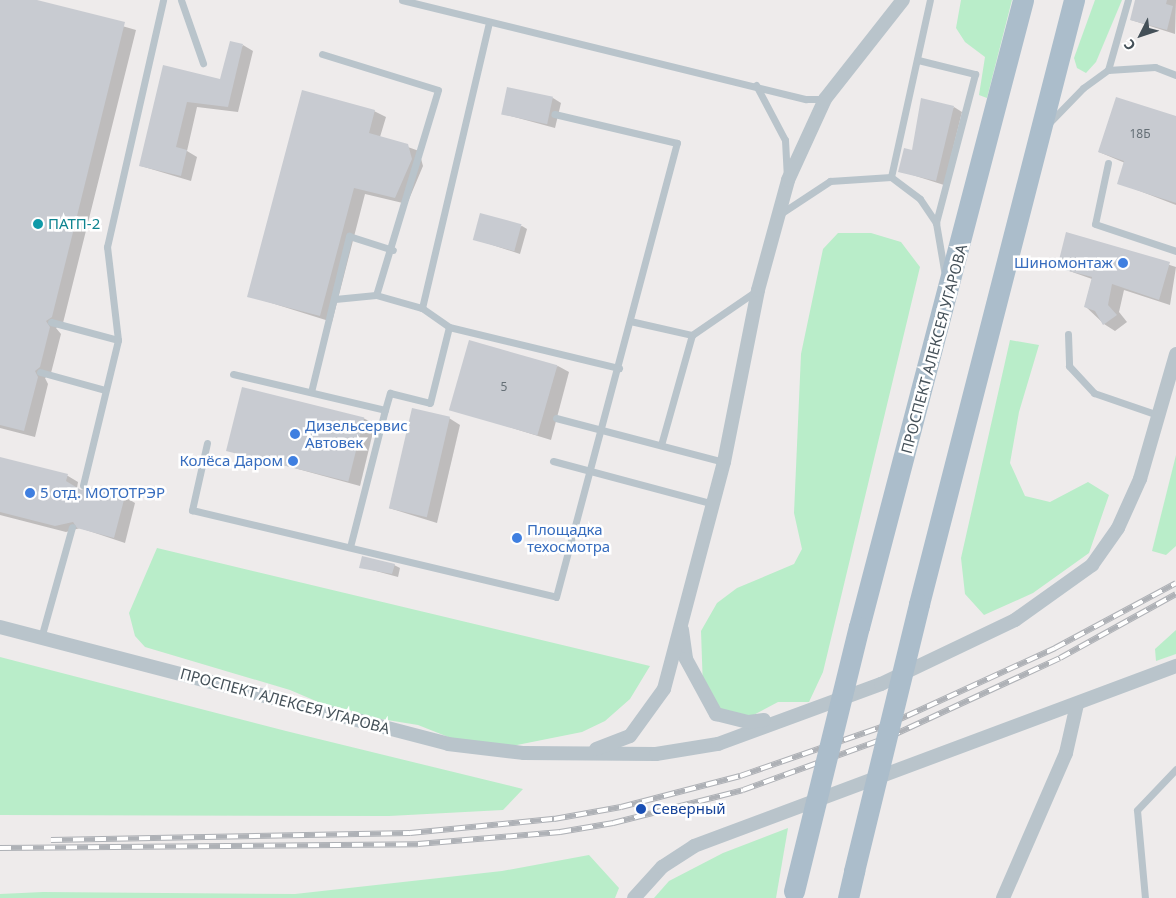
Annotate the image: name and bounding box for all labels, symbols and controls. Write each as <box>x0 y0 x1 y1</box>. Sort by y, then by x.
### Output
north arrow <box>1116 10 1166 60</box>
text: С <box>1119 36 1139 55</box>
house number: 18Б <box>1129 127 1151 141</box>
place label: ПАТП-2 <box>48 215 100 233</box>
marker: ПАТП-2 <box>32 218 44 230</box>
street label: ПРОСПЕКТ АЛЕКСЕЯ УГАРОВА <box>897 242 971 456</box>
place label: Шиномонтаж <box>1014 254 1113 272</box>
marker: Шиномонтаж <box>1117 257 1129 269</box>
house number: 5 <box>501 380 507 394</box>
place label: Дизельсервис Автовек <box>305 416 408 451</box>
marker: Дизельсервис Автовек <box>289 428 301 440</box>
place label: Колёса Даром <box>179 452 283 470</box>
marker: Колёса Даром <box>287 455 299 467</box>
place label: 5 отд. МОТОТРЭР <box>40 484 165 502</box>
marker: 5 отд. МОТОТРЭР <box>24 487 36 499</box>
place label: Площадка техосмотра <box>527 520 610 555</box>
marker: Площадка техосмотра <box>511 532 523 544</box>
street label: ПРОСПЕКТ АЛЕКСЕЯ УГАРОВА <box>178 664 392 738</box>
place label: Северный <box>652 800 726 818</box>
marker: Северный <box>634 802 648 816</box>

